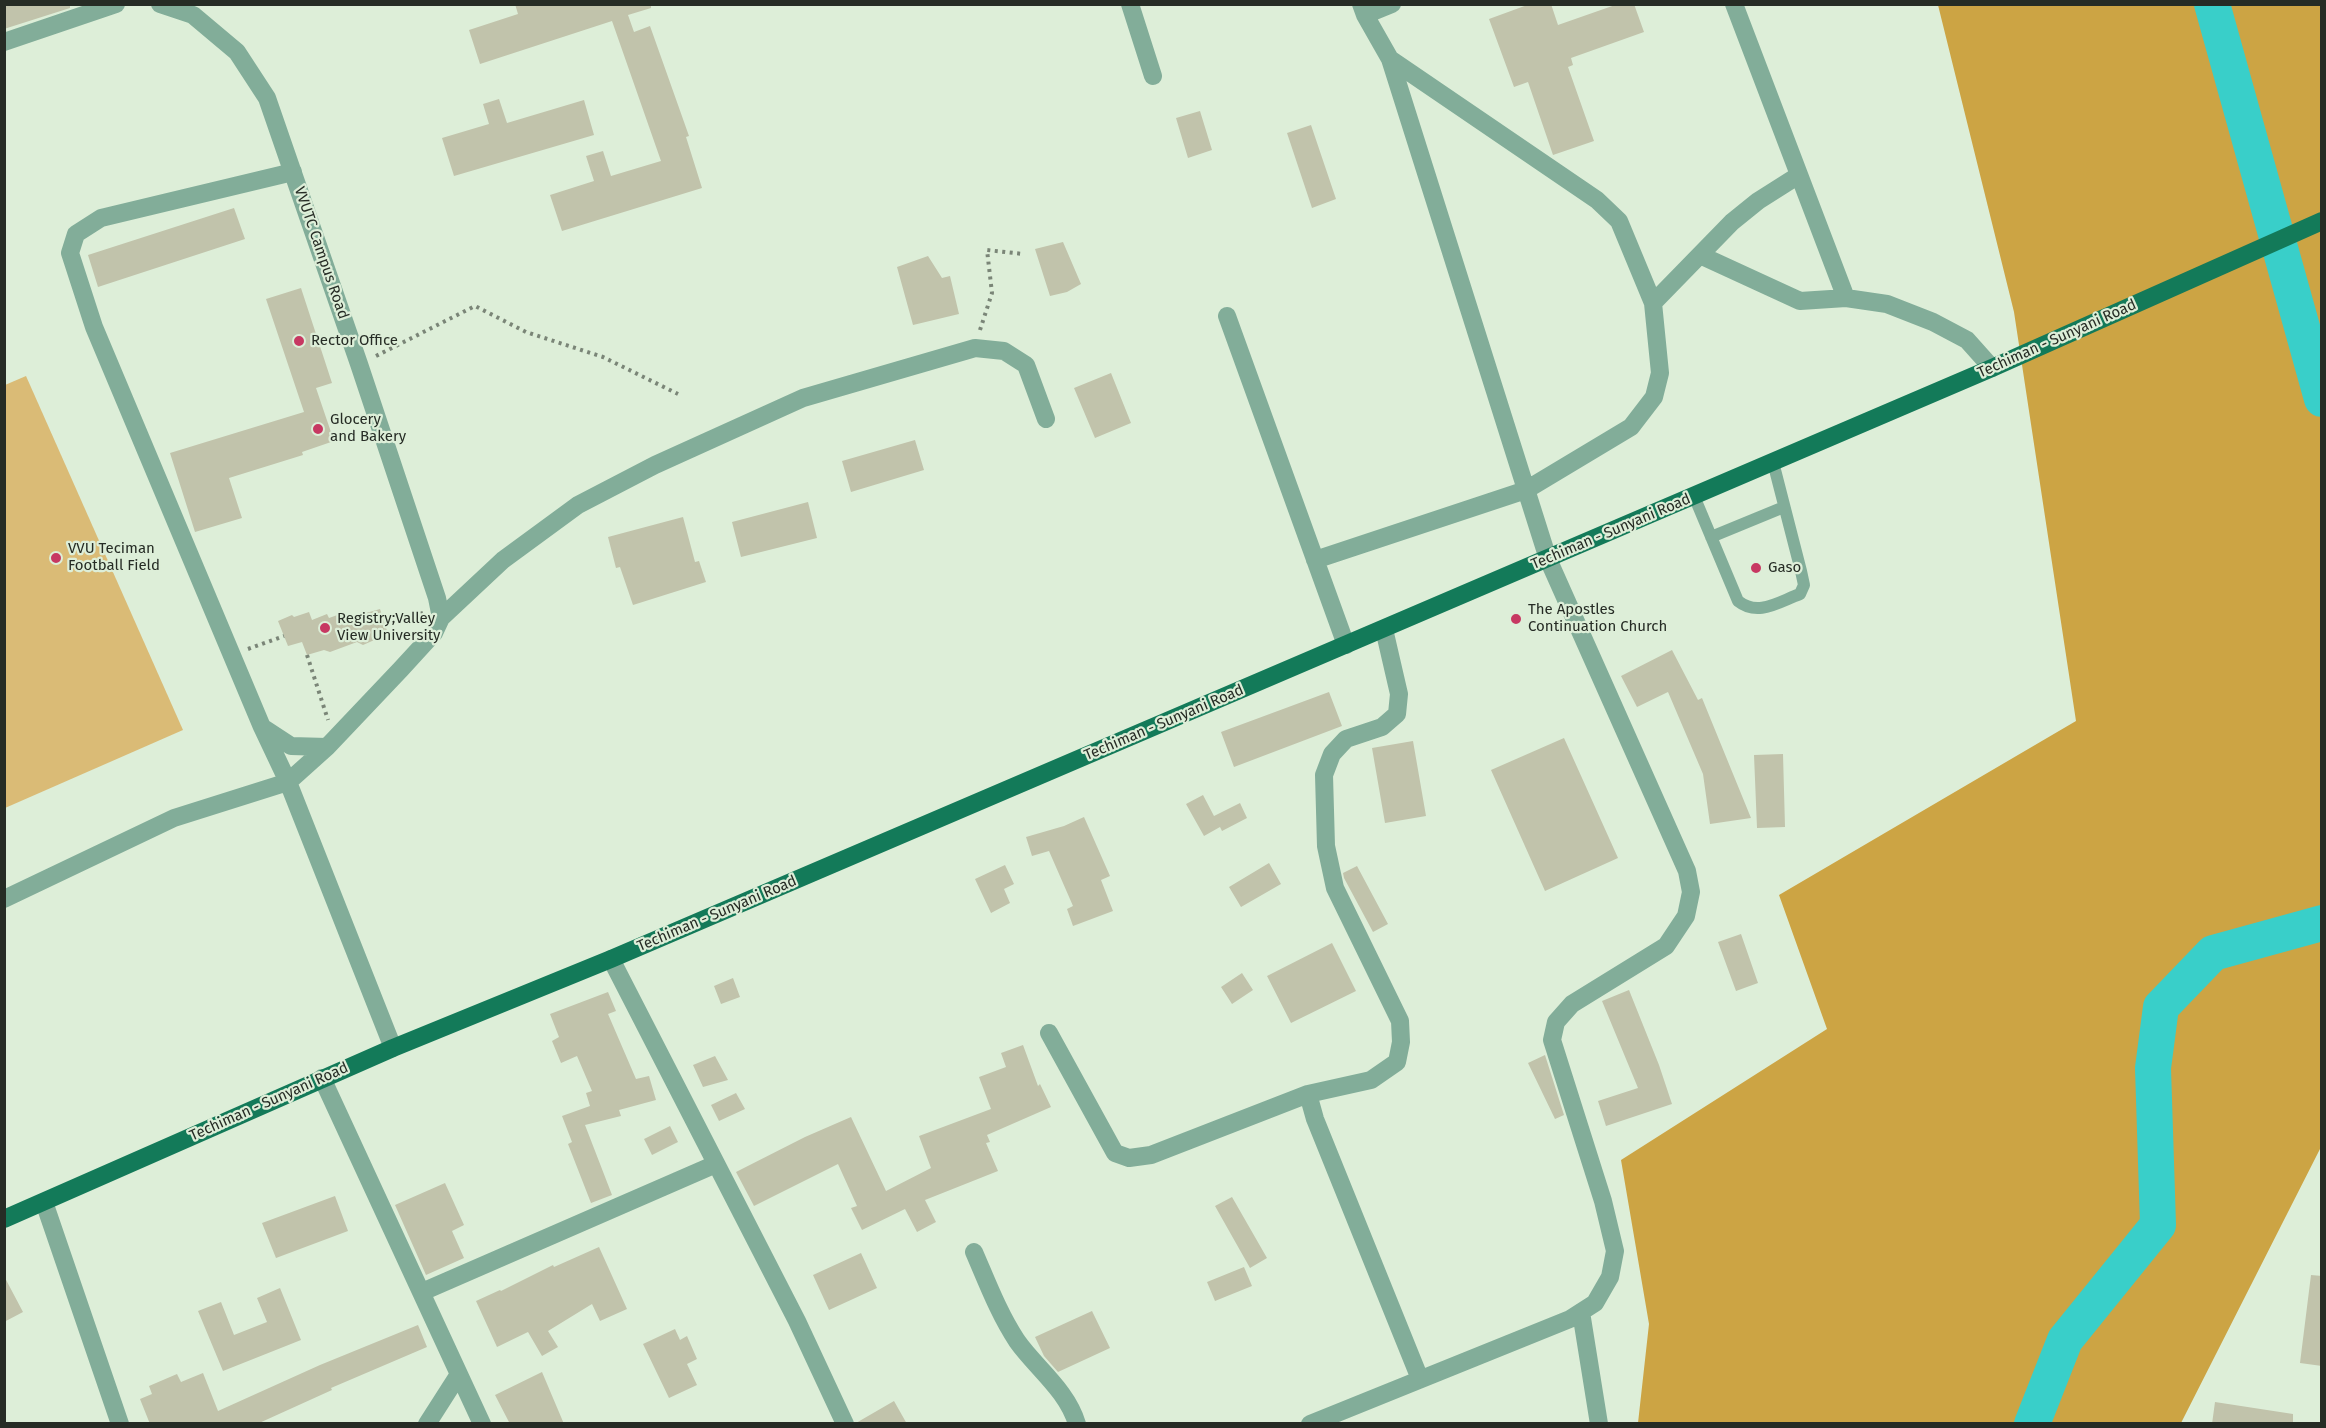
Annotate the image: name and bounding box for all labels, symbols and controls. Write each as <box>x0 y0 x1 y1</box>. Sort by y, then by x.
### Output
street label: VVUTC Campus Road <box>290 185 352 321</box>
street label: Techiman - Sunyani Road <box>1975 296 2139 382</box>
place label: Rector Office <box>311 332 398 350</box>
marker: Rector Office <box>292 334 306 348</box>
place label: Glocery and Bakery <box>330 411 406 446</box>
marker: Glocery and Bakery <box>311 422 325 436</box>
street label: Techiman - Sunyani Road <box>1529 490 1693 574</box>
place label: VVU Teciman Football Field <box>68 540 160 575</box>
marker: VVU Teciman Football Field <box>49 551 63 565</box>
place label: Gaso <box>1768 559 1801 577</box>
marker: Gaso <box>1749 561 1763 575</box>
place label: The Apostles Continuation Church <box>1528 601 1667 636</box>
place label: Registry;Valley View University <box>337 610 440 645</box>
marker: The Apostles Continuation Church <box>1509 612 1523 626</box>
marker: Registry;Valley View University <box>318 621 332 635</box>
street label: Techiman - Sunyani Road <box>1082 681 1246 765</box>
street label: Techiman - Sunyani Road <box>635 872 799 956</box>
street label: Techiman - Sunyani Road <box>187 1059 351 1145</box>

